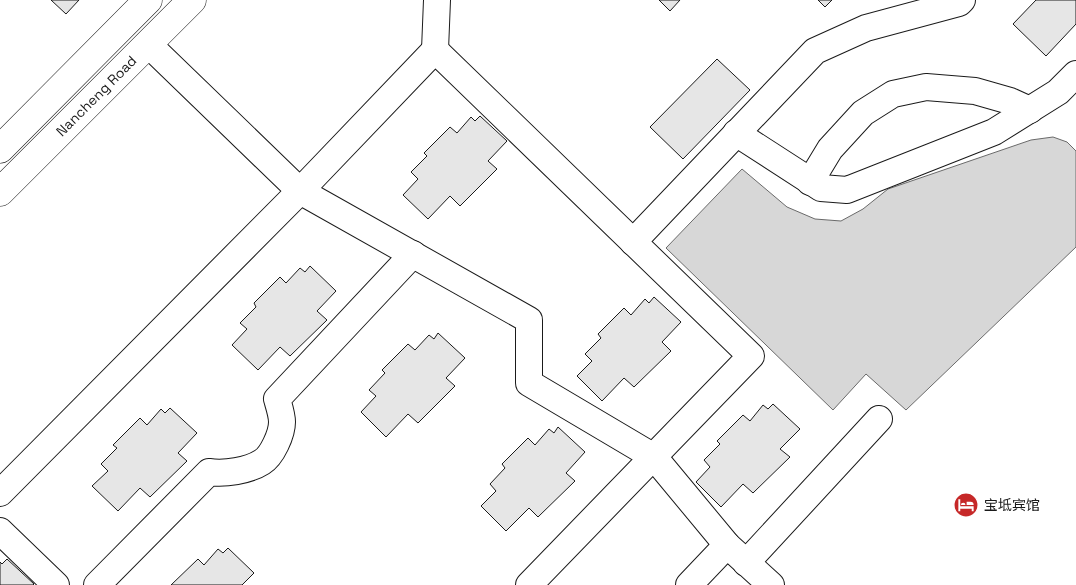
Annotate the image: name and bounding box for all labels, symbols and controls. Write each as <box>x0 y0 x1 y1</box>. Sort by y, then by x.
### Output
street label: Nancheng Road <box>52 52 140 140</box>
hotel icon: 宝坻宾馆 <box>953 492 979 518</box>
place label: 宝坻宾馆 <box>984 496 1040 514</box>

